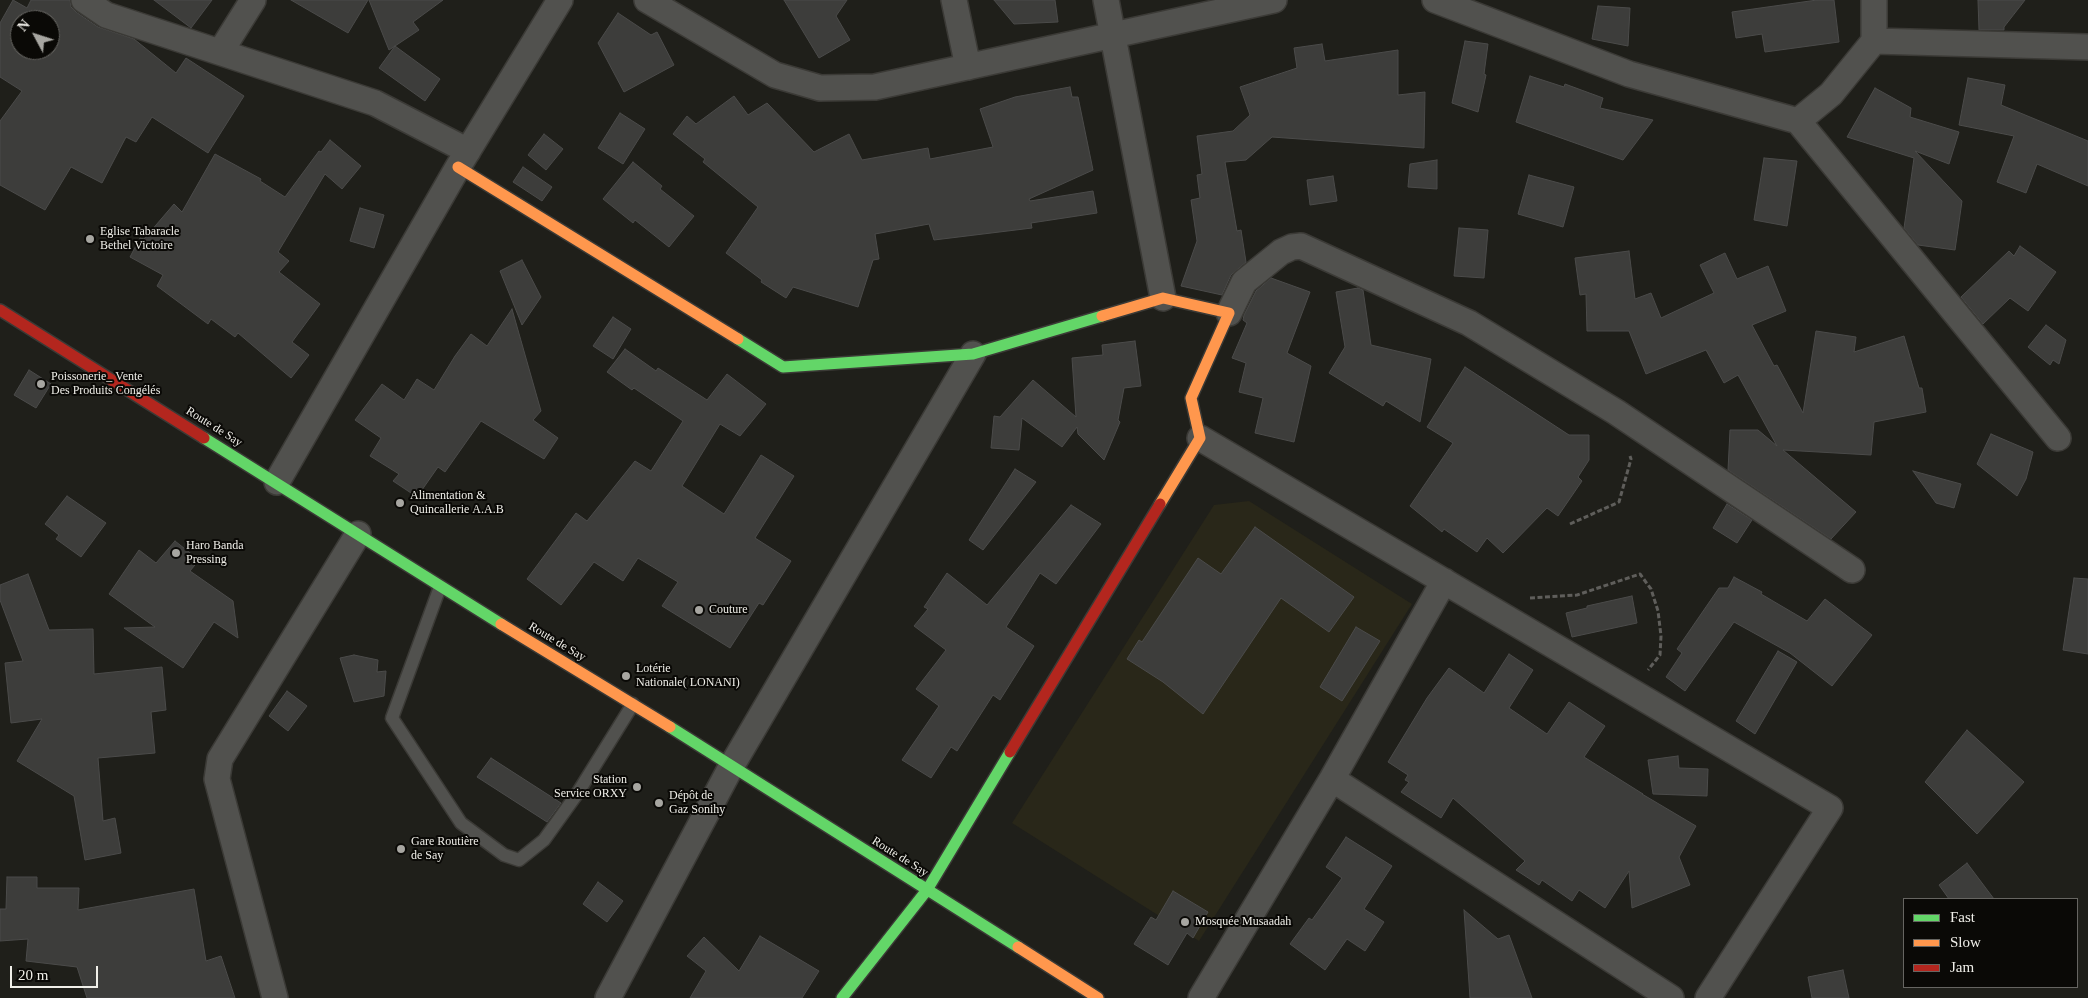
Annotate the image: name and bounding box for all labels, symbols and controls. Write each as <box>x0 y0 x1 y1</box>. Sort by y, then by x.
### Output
north arrow <box>10 10 60 60</box>
text: N <box>15 17 33 34</box>
place label: Eglise Tabaracle Bethel Victoire <box>100 225 179 253</box>
marker: Eglise Tabaracle Bethel Victoire <box>84 233 96 245</box>
place label: Poissonerie_ Vente Des Produits Congélés <box>51 370 160 398</box>
marker: Poissonerie_ Vente Des Produits Congélés <box>35 378 47 390</box>
street label: Route de Say <box>183 404 245 450</box>
place label: Alimentation & Quincallerie A.A.B <box>410 489 504 517</box>
marker: Alimentation & Quincallerie A.A.B <box>394 497 406 509</box>
place label: Haro Banda Pressing <box>186 539 244 567</box>
marker: Haro Banda Pressing <box>170 547 182 559</box>
place label: Couture <box>709 603 748 617</box>
marker: Couture <box>693 604 705 616</box>
street label: Route de Say <box>526 619 588 665</box>
place label: Lotérie Nationale( LONANI) <box>636 662 740 690</box>
marker: Lotérie Nationale( LONANI) <box>620 670 632 682</box>
place label: Station Service ORXY <box>554 773 627 801</box>
marker: Station Service ORXY <box>631 781 643 793</box>
place label: Dépôt de Gaz Sonihy <box>669 789 725 817</box>
marker: Dépôt de Gaz Sonihy <box>653 797 665 809</box>
street label: Route de Say <box>869 834 931 880</box>
place label: Gare Routière de Say <box>411 835 479 863</box>
marker: Gare Routière de Say <box>395 843 407 855</box>
legend <box>1903 898 2078 988</box>
text: Fast <box>1950 909 1975 925</box>
place label: Mosquée Musaadah <box>1195 915 1291 929</box>
marker: Mosquée Musaadah <box>1179 916 1191 928</box>
text: Slow <box>1950 934 1981 950</box>
scale bar <box>12 956 100 988</box>
text: Jam <box>1950 959 1974 975</box>
text: 20 m <box>18 967 48 983</box>

